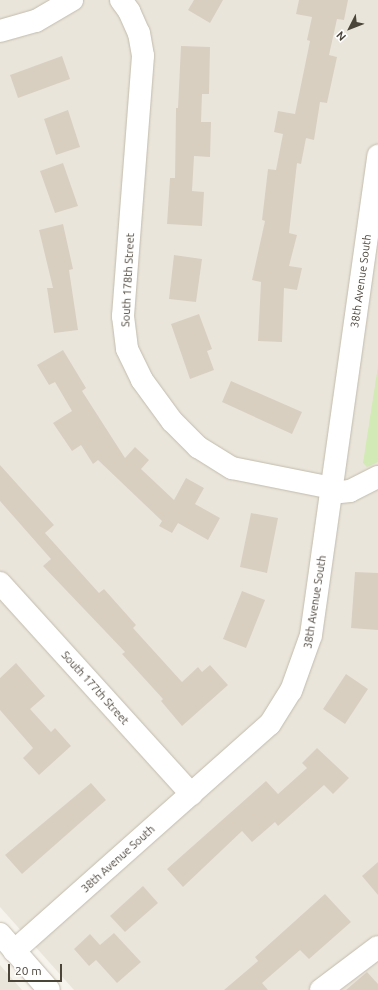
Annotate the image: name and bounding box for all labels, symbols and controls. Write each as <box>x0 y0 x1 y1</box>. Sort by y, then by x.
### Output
north arrow <box>330 8 370 48</box>
text: N <box>334 29 348 43</box>
street label: South 178th Street <box>119 233 137 327</box>
street label: 38th Avenue South <box>348 233 374 329</box>
street label: 38th Avenue South <box>301 554 329 650</box>
street label: South 177th Street <box>59 649 131 727</box>
street label: 38th Avenue South <box>79 823 157 895</box>
scale bar <box>10 956 64 982</box>
text: 20 m <box>15 964 42 977</box>

